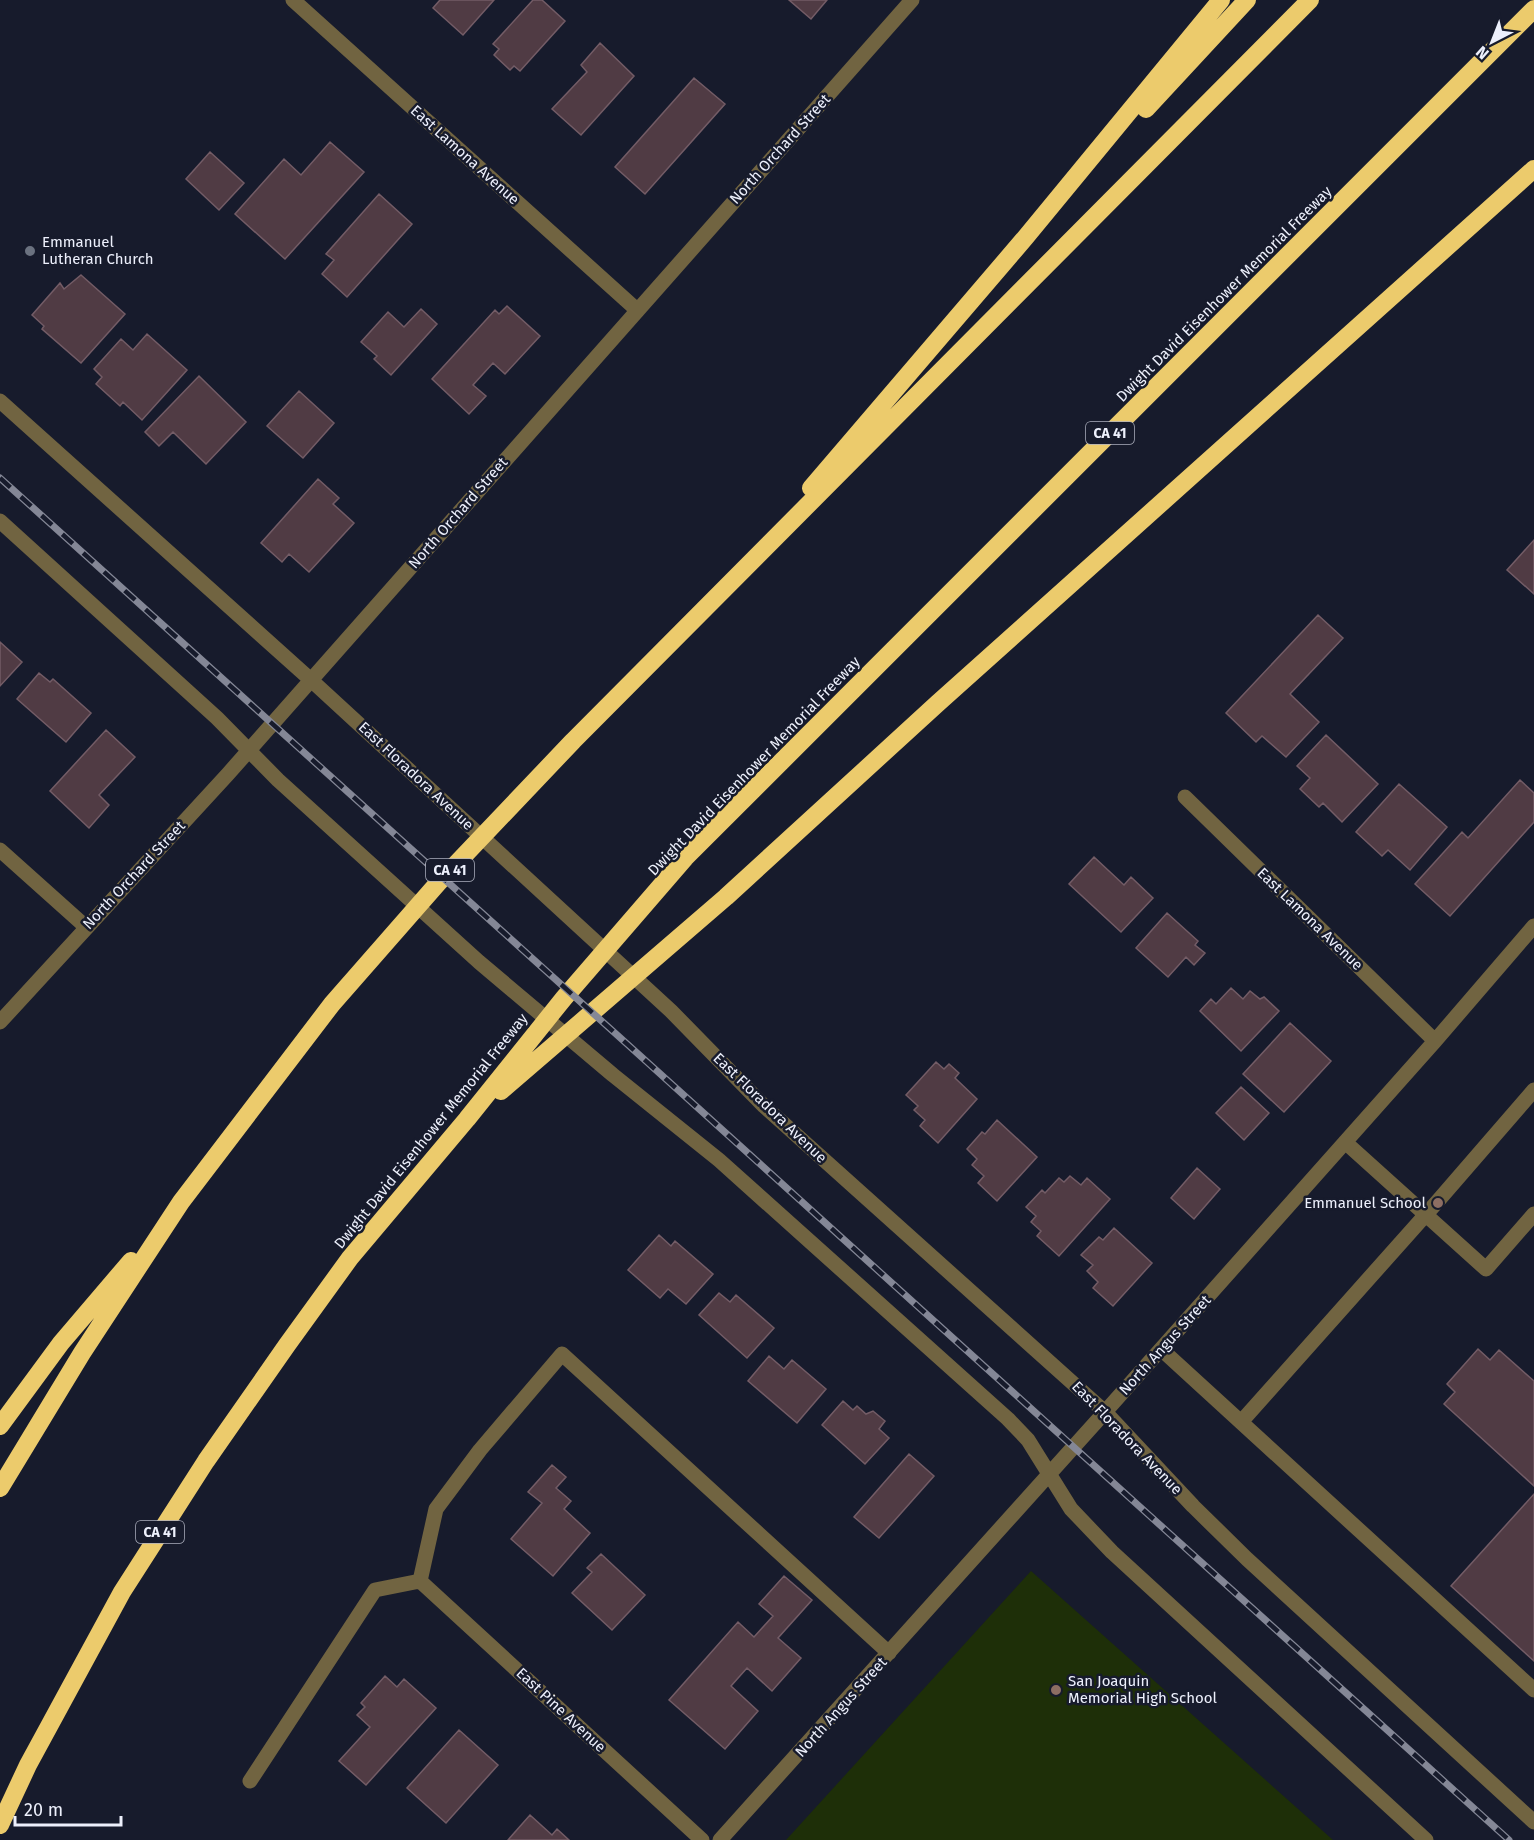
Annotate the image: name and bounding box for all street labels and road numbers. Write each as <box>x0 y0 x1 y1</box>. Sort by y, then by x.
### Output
street label: North Orchard Street <box>726 90 835 208</box>
street label: East Lamona Avenue <box>407 101 523 209</box>
street label: Dwight David Eisenhower Memorial Freeway <box>1112 182 1336 406</box>
road number: CA 41 <box>1086 422 1134 444</box>
street label: North Orchard Street <box>405 453 512 572</box>
street label: Dwight David Eisenhower Memorial Freeway <box>644 652 864 879</box>
street label: East Floradora Avenue <box>355 718 477 834</box>
street label: North Orchard Street <box>79 817 189 933</box>
road number: CA 41 <box>426 859 474 881</box>
street label: East Lamona Avenue <box>1253 864 1367 974</box>
street label: Dwight David Eisenhower Memorial Freeway <box>330 1009 532 1252</box>
street label: East Floradora Avenue <box>709 1049 831 1167</box>
street label: North Angus Street <box>1115 1291 1215 1399</box>
street label: East Floradora Avenue <box>1068 1377 1186 1499</box>
road number: CA 41 <box>136 1521 184 1543</box>
street label: North Angus Street <box>791 1653 891 1761</box>
street label: East Pine Avenue <box>512 1664 610 1756</box>

